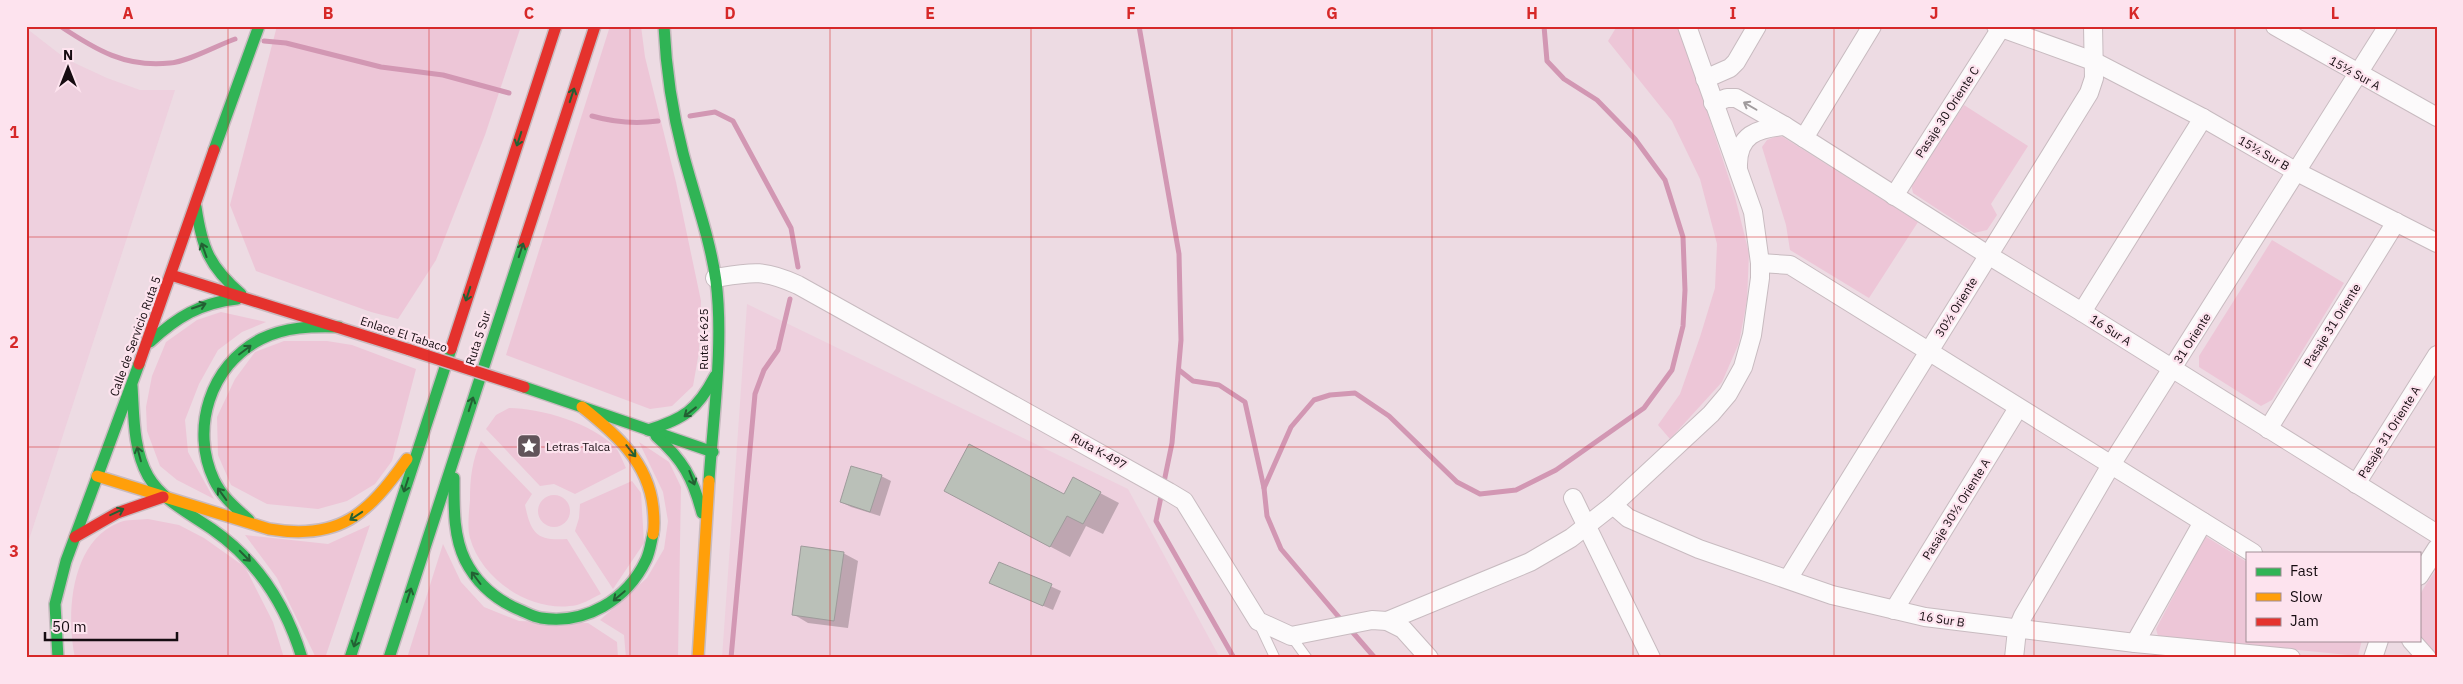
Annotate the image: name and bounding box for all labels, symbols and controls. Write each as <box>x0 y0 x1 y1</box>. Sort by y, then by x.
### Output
text: A <box>123 3 134 23</box>
text: B <box>323 3 334 23</box>
text: C <box>524 3 534 23</box>
text: D <box>724 3 736 23</box>
text: E <box>925 3 935 23</box>
text: F <box>1126 3 1136 23</box>
text: G <box>1326 3 1338 23</box>
text: H <box>1526 3 1538 23</box>
text: I <box>1730 3 1737 23</box>
text: J <box>1930 3 1938 23</box>
text: K <box>2128 3 2140 23</box>
text: L <box>2331 3 2339 23</box>
north arrow <box>42 42 92 92</box>
text: N <box>63 46 73 64</box>
street label: 15½ Sur A <box>2327 53 2384 93</box>
street label: Pasaje 30 Oriente C <box>1912 63 1982 160</box>
one-way arrow <box>568 88 577 104</box>
one-way arrow <box>1743 101 1758 110</box>
text: 1 <box>9 122 19 142</box>
one-way arrow <box>514 131 523 146</box>
street label: 15½ Sur B <box>2236 132 2292 174</box>
one-way arrow <box>517 242 527 258</box>
one-way arrow <box>199 243 208 258</box>
street label: Calle de Servicio Ruta 5 <box>106 274 164 398</box>
street label: 30½ Oriente <box>1932 274 1981 340</box>
street label: Pasaje 31 Oriente <box>2300 280 2364 369</box>
one-way arrow <box>463 285 473 301</box>
one-way arrow <box>190 301 206 310</box>
street label: Ruta 5 Sur <box>462 308 494 367</box>
street label: Ruta K-625 <box>696 308 711 370</box>
street label: 31 Oriente <box>2170 310 2214 366</box>
street label: 16 Sur A <box>2088 311 2135 349</box>
street label: Enlace El Tabaco <box>359 313 450 355</box>
text: 2 <box>9 332 19 352</box>
one-way arrow <box>238 345 252 355</box>
street label: Pasaje 31 Oriente A <box>2355 383 2424 481</box>
one-way arrow <box>467 397 476 413</box>
one-way arrow <box>684 406 697 417</box>
street label: Ruta K-497 <box>1069 430 1129 472</box>
place icon: Letras Talca <box>516 433 542 459</box>
place label: Letras Talca <box>546 439 611 454</box>
one-way arrow <box>625 445 636 458</box>
one-way arrow <box>134 447 144 463</box>
street label: Pasaje 30½ Oriente A <box>1919 455 1993 562</box>
one-way arrow <box>688 470 697 485</box>
one-way arrow <box>401 477 410 492</box>
one-way arrow <box>217 487 227 501</box>
one-way arrow <box>109 507 124 516</box>
one-way arrow <box>349 511 363 521</box>
text: 3 <box>9 541 19 561</box>
one-way arrow <box>238 549 250 561</box>
legend <box>2246 552 2420 642</box>
text: Fast <box>2290 561 2318 580</box>
one-way arrow <box>471 572 482 585</box>
one-way arrow <box>405 587 415 603</box>
text: Slow <box>2290 587 2323 606</box>
one-way arrow <box>613 590 626 601</box>
street label: 16 Sur B <box>1918 608 1966 630</box>
scale bar <box>45 609 178 641</box>
text: Jam <box>2290 611 2319 630</box>
text: 50 m <box>52 617 87 636</box>
one-way arrow <box>351 631 360 647</box>

